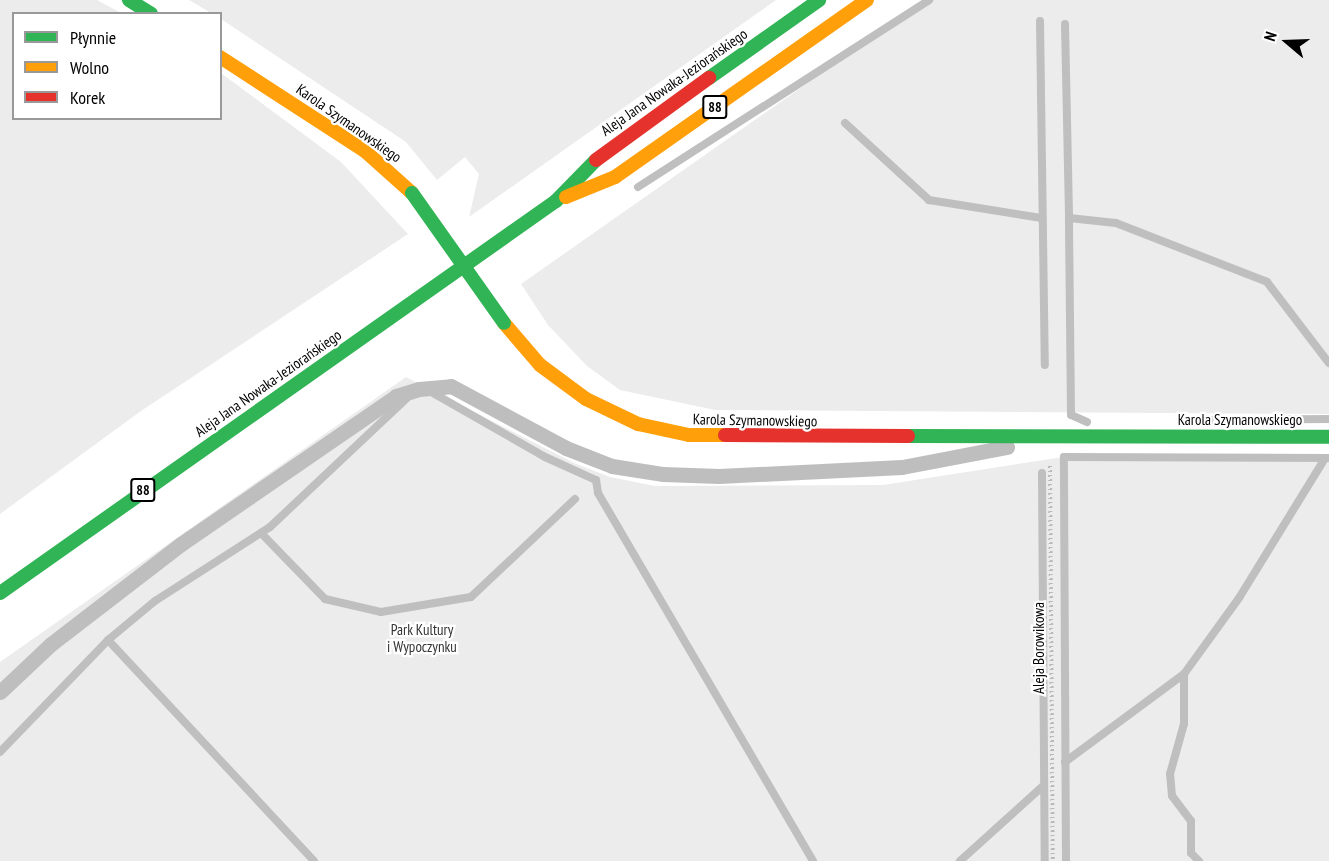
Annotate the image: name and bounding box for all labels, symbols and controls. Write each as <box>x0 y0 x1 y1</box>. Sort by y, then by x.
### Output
legend <box>12 12 222 120</box>
north arrow <box>1257 12 1317 72</box>
street label: Aleja Jana Nowaka-Jeziorańskiego <box>597 25 751 139</box>
text: Płynnie <box>70 26 116 49</box>
text: N <box>1259 29 1281 43</box>
text: Wolno <box>70 56 109 79</box>
street label: Karola Szymanowskiego <box>293 80 405 166</box>
text: Korek <box>70 86 105 109</box>
road number: 88 <box>702 96 728 118</box>
street label: Aleja Jana Nowaka-Jeziorańskiego <box>191 326 345 440</box>
street label: Karola Szymanowskiego <box>693 410 817 430</box>
street label: Karola Szymanowskiego <box>1178 411 1302 429</box>
road number: 88 <box>130 479 156 501</box>
street label: Aleja Borowikowa <box>1030 602 1048 694</box>
park label: Park Kultury i Wypoczynku <box>387 620 457 655</box>

